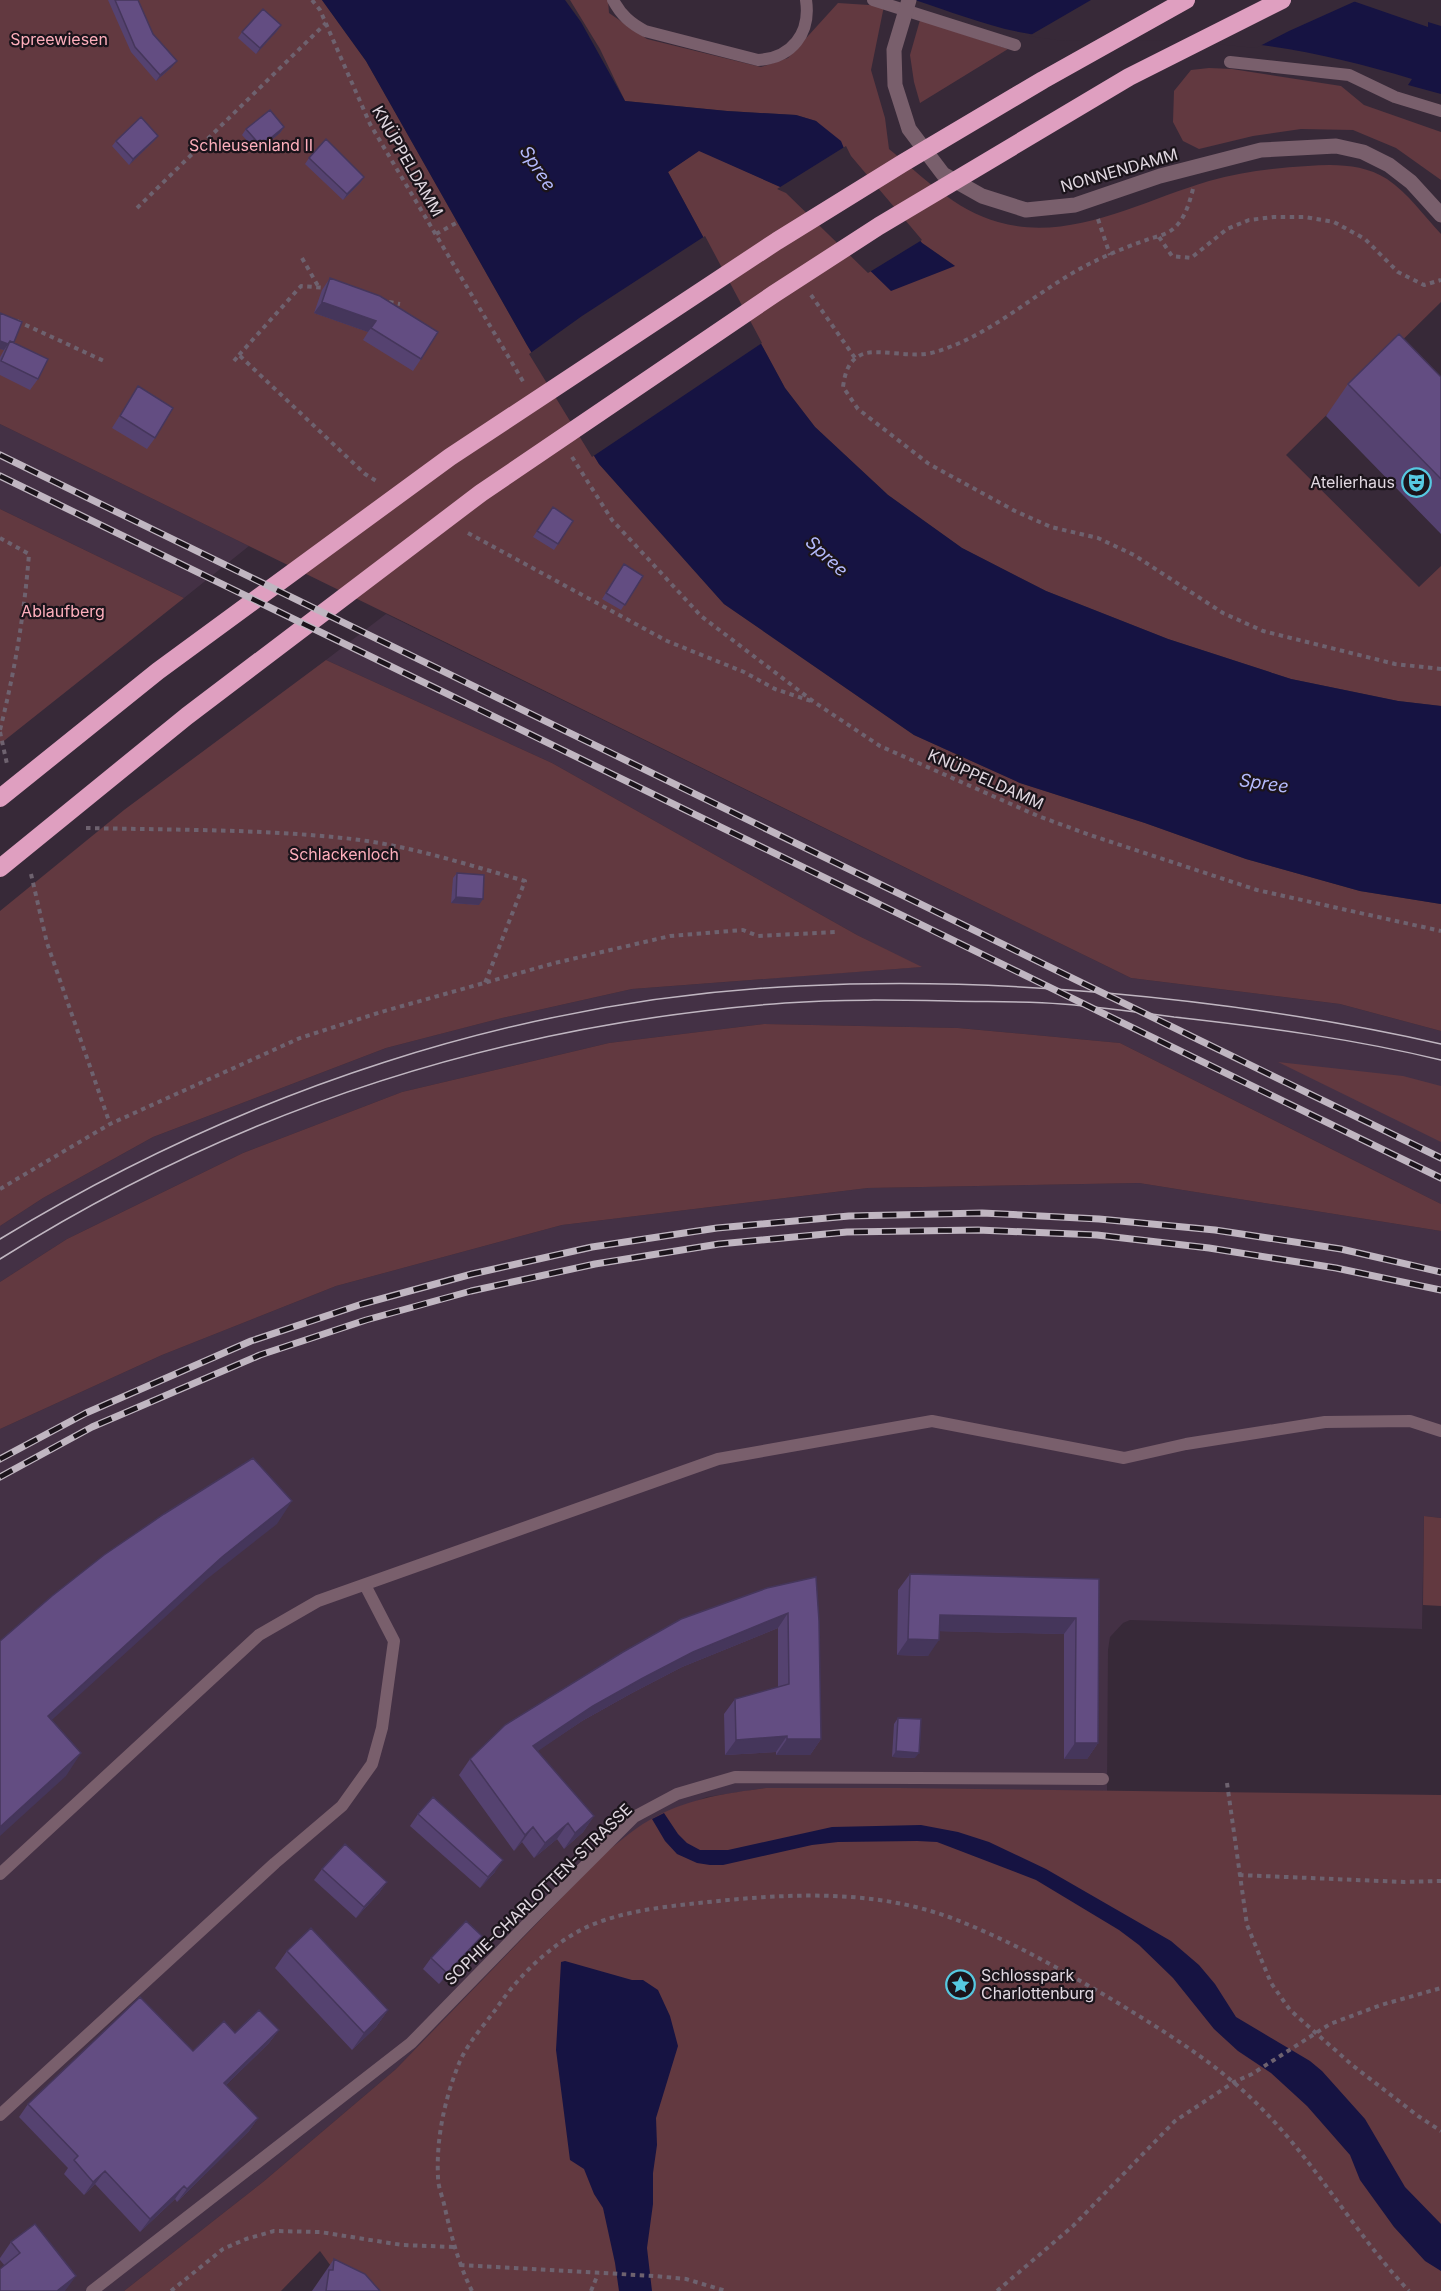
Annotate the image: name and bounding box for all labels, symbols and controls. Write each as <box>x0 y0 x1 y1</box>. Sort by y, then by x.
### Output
park label: Spreewiesen <box>10 29 108 49</box>
street label: KNÜPPELDAMM <box>368 102 448 220</box>
park label: Schleusenland II <box>189 135 313 155</box>
water label: Spree <box>516 141 560 195</box>
street label: NONNENDAMM <box>1058 144 1180 196</box>
theatre icon: Atelierhaus <box>1400 466 1432 498</box>
place label: Atelierhaus <box>1310 472 1395 492</box>
water label: Spree <box>802 531 852 581</box>
park label: Ablaufberg <box>21 601 105 621</box>
street label: KNÜPPELDAMM <box>925 744 1047 814</box>
water label: Spree <box>1238 769 1290 797</box>
park label: Schlackenloch <box>289 844 399 864</box>
street label: SOPHIE-CHARLOTTEN-STRASSE <box>440 1799 636 1989</box>
place label: Schlosspark Charlottenburg <box>981 1965 1094 2003</box>
place icon: Schlosspark Charlottenburg <box>944 1968 976 2000</box>

